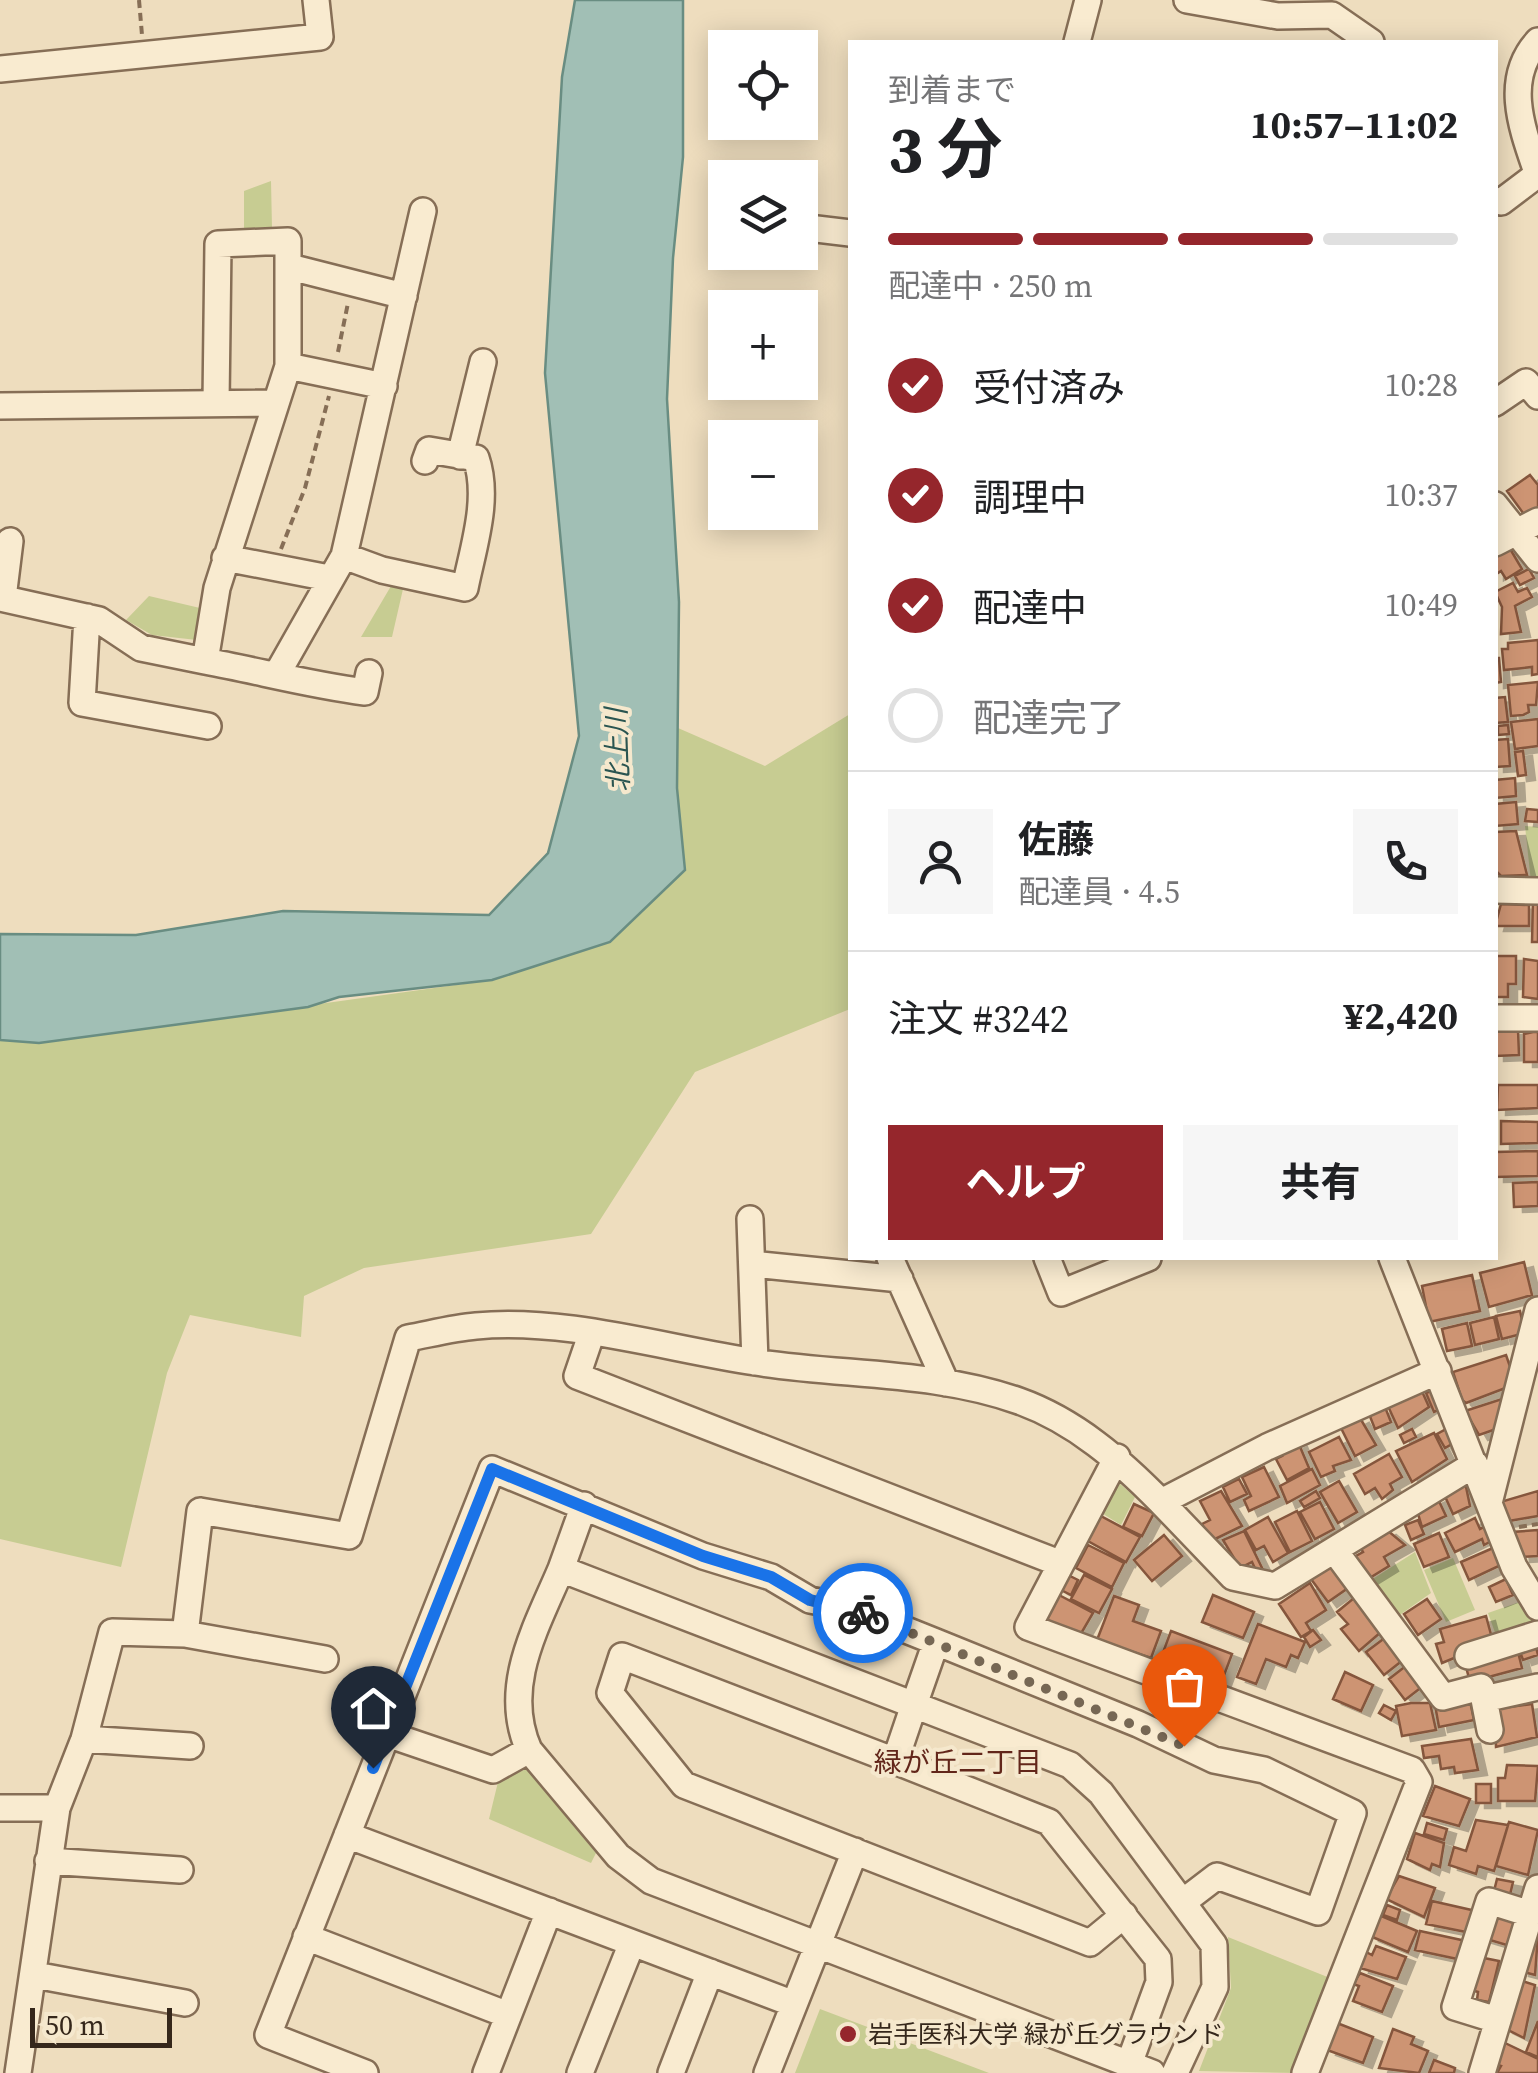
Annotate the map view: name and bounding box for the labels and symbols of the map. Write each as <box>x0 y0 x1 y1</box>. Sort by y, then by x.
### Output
water label: 北上川 <box>596 704 637 793</box>
courier <box>813 1563 913 1663</box>
pin <box>1142 1644 1227 1747</box>
pin <box>331 1666 416 1769</box>
district label: 緑が丘二丁目 <box>874 1743 1042 1781</box>
scale bar <box>30 2003 172 2048</box>
place label: 岩手医科大学 緑が丘グラウンド <box>868 2017 1224 2051</box>
marker: 岩手医科大学 緑が丘グラウンド <box>837 2023 859 2045</box>

